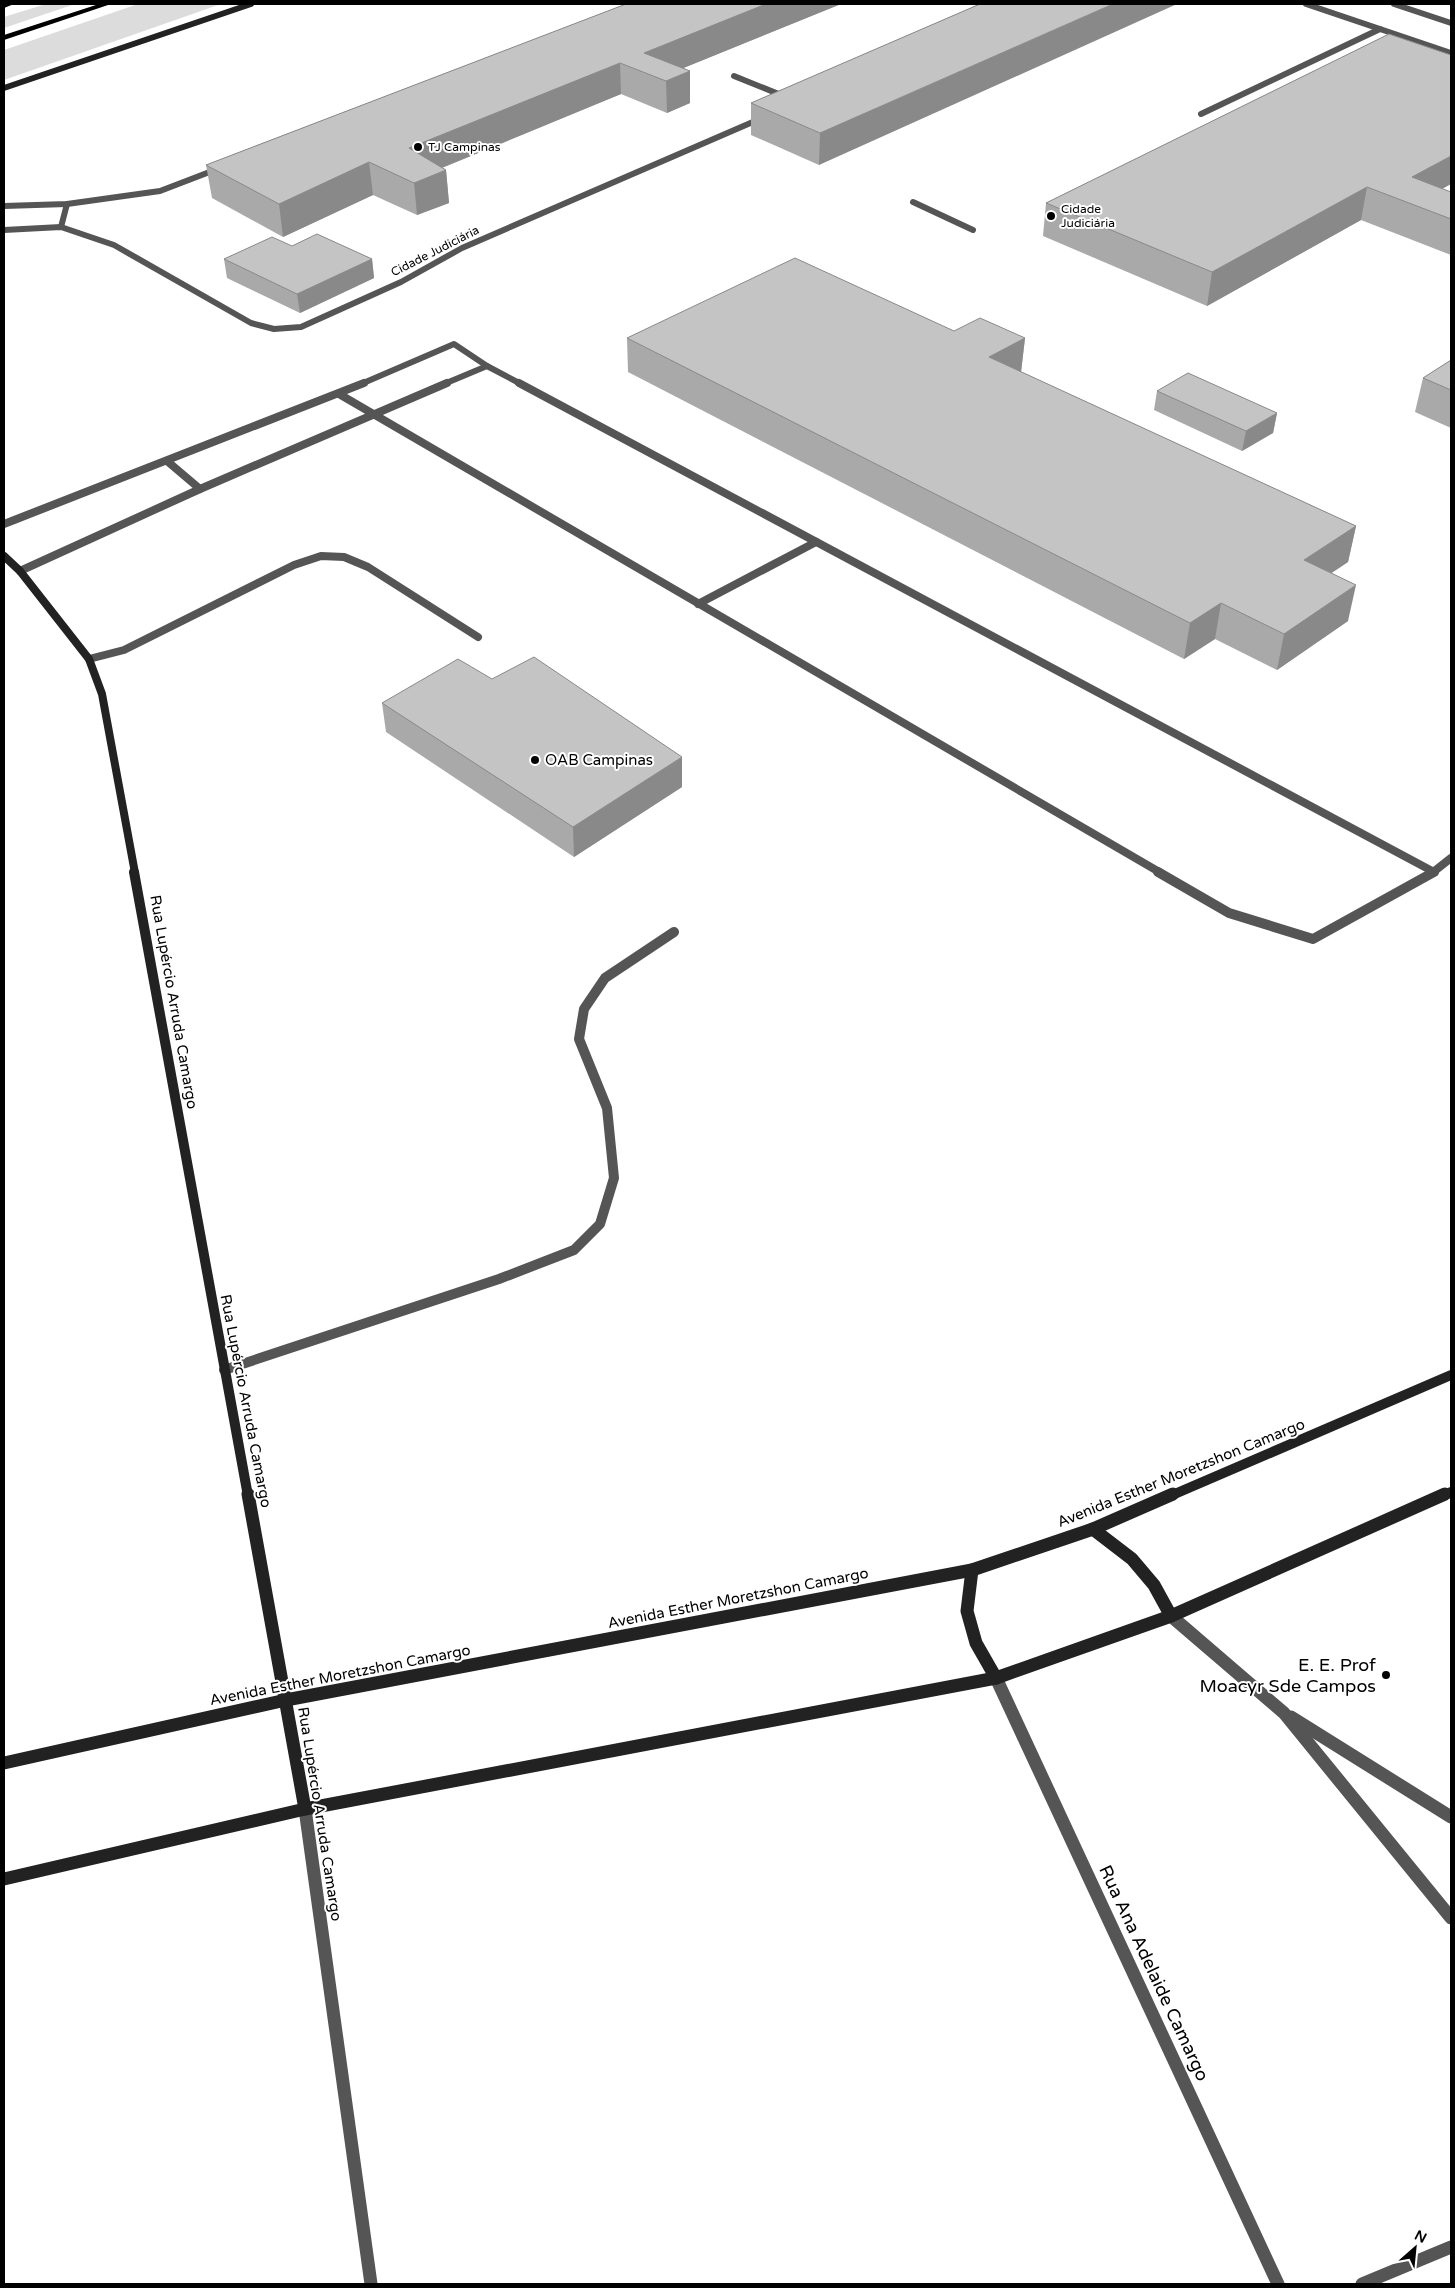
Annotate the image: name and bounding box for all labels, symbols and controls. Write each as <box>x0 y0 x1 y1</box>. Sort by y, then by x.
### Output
place label: TJ Campinas <box>428 140 501 154</box>
marker: TJ Campinas <box>412 141 424 153</box>
place label: Cidade Judiciária <box>1061 202 1115 230</box>
marker: Cidade Judiciária <box>1045 210 1057 222</box>
street label: Cidade Judiciária <box>389 223 481 279</box>
place label: OAB Campinas <box>545 751 653 769</box>
marker: OAB Campinas <box>529 754 541 766</box>
street label: Rua Lupércio Arruda Camargo <box>146 894 202 1110</box>
street label: Rua Lupércio Arruda Camargo <box>216 1293 276 1509</box>
street label: Avenida Esther Moretzshon Camargo <box>1055 1415 1307 1531</box>
street label: Avenida Esther Moretzshon Camargo <box>606 1564 870 1632</box>
street label: Avenida Esther Moretzshon Camargo <box>208 1641 472 1709</box>
place label: E. E. Prof Moacyr Sde Campos <box>1200 1654 1376 1697</box>
marker: E. E. Prof Moacyr Sde Campos <box>1380 1669 1392 1681</box>
street label: Rua Lupércio Arruda Camargo <box>294 1706 346 1922</box>
street label: Rua Ana Adelaide Camargo <box>1094 1861 1214 2085</box>
north arrow <box>1390 2223 1440 2273</box>
text: N <box>1412 2227 1430 2247</box>

